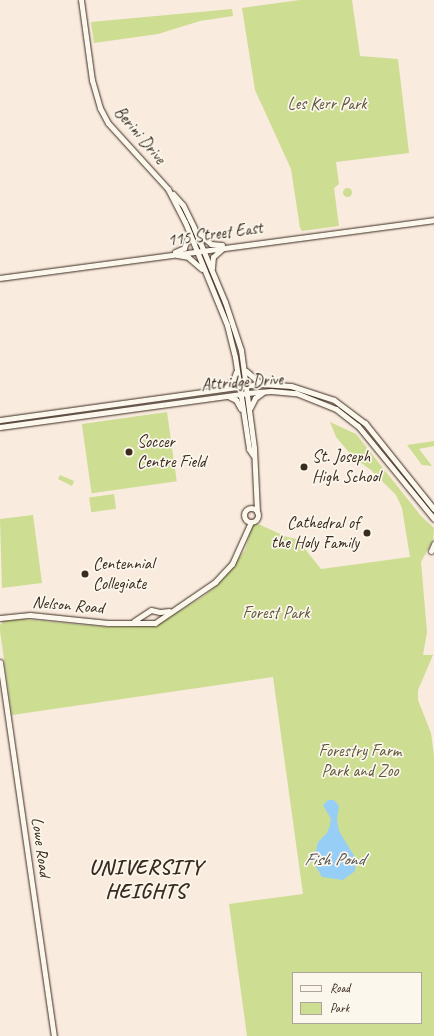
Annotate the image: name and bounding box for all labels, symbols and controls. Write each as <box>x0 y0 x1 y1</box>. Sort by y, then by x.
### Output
park label: Les Kerr Park <box>287 94 367 114</box>
street label: Berini Drive <box>110 102 170 168</box>
street label: 115 Street East <box>166 217 264 251</box>
street label: Attridge Drive <box>200 369 284 395</box>
place label: Soccer Centre Field <box>137 432 206 472</box>
marker: Soccer Centre Field <box>124 447 134 457</box>
place label: St. Joseph High School <box>312 447 379 487</box>
marker: St. Joseph High School <box>299 462 309 472</box>
place label: Cathedral of the Holy Family <box>272 513 359 553</box>
marker: Cathedral of the Holy Family <box>362 528 372 538</box>
place label: Centennial Collegiate <box>93 554 154 594</box>
marker: Centennial Collegiate <box>80 569 90 579</box>
street label: Nelson Road <box>32 592 104 618</box>
park label: Forest Park <box>242 603 310 623</box>
park label: Forestry Farm Park and Zoo <box>318 741 402 781</box>
street label: Lowe Road <box>27 816 55 878</box>
water label: Fish Pond <box>304 848 364 870</box>
district label: UNIVERSITY HEIGHTS <box>90 854 202 904</box>
legend <box>292 972 422 1024</box>
text: Road <box>330 980 350 996</box>
text: Park <box>330 1000 349 1016</box>

